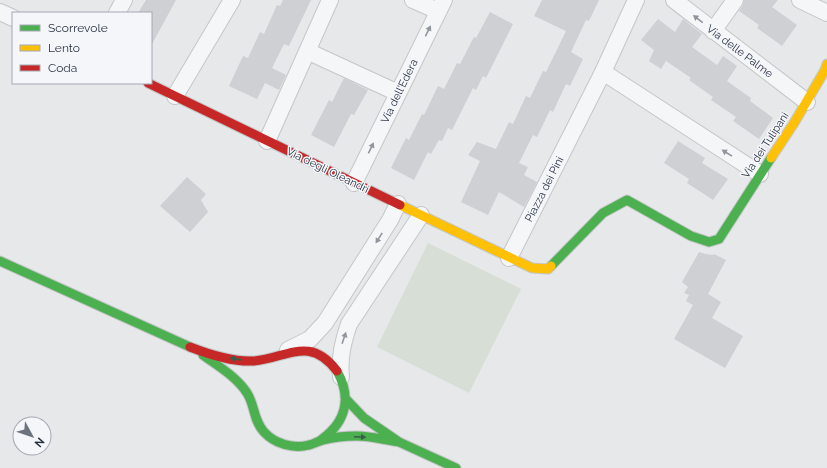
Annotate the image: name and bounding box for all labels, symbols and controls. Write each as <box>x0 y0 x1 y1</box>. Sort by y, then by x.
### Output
legend <box>12 12 152 84</box>
one-way arrow <box>692 15 703 23</box>
text: Scorrevole <box>48 21 108 35</box>
street label: Via delle Palme <box>704 22 776 81</box>
one-way arrow <box>425 25 431 37</box>
text: Lento <box>48 41 80 55</box>
street label: Via dell'Edera <box>378 57 421 125</box>
text: Coda <box>48 61 77 75</box>
street label: Via dei Tulipani <box>739 110 792 181</box>
one-way arrow <box>368 142 374 154</box>
street label: Via degli Oleandri <box>284 145 371 196</box>
one-way arrow <box>722 149 732 157</box>
street label: Piazza dei Pini <box>522 154 566 224</box>
one-way arrow <box>375 233 383 243</box>
one-way arrow <box>341 332 347 344</box>
one-way arrow <box>230 356 242 362</box>
north arrow <box>12 416 52 456</box>
one-way arrow <box>354 434 367 440</box>
text: N <box>32 435 47 450</box>

